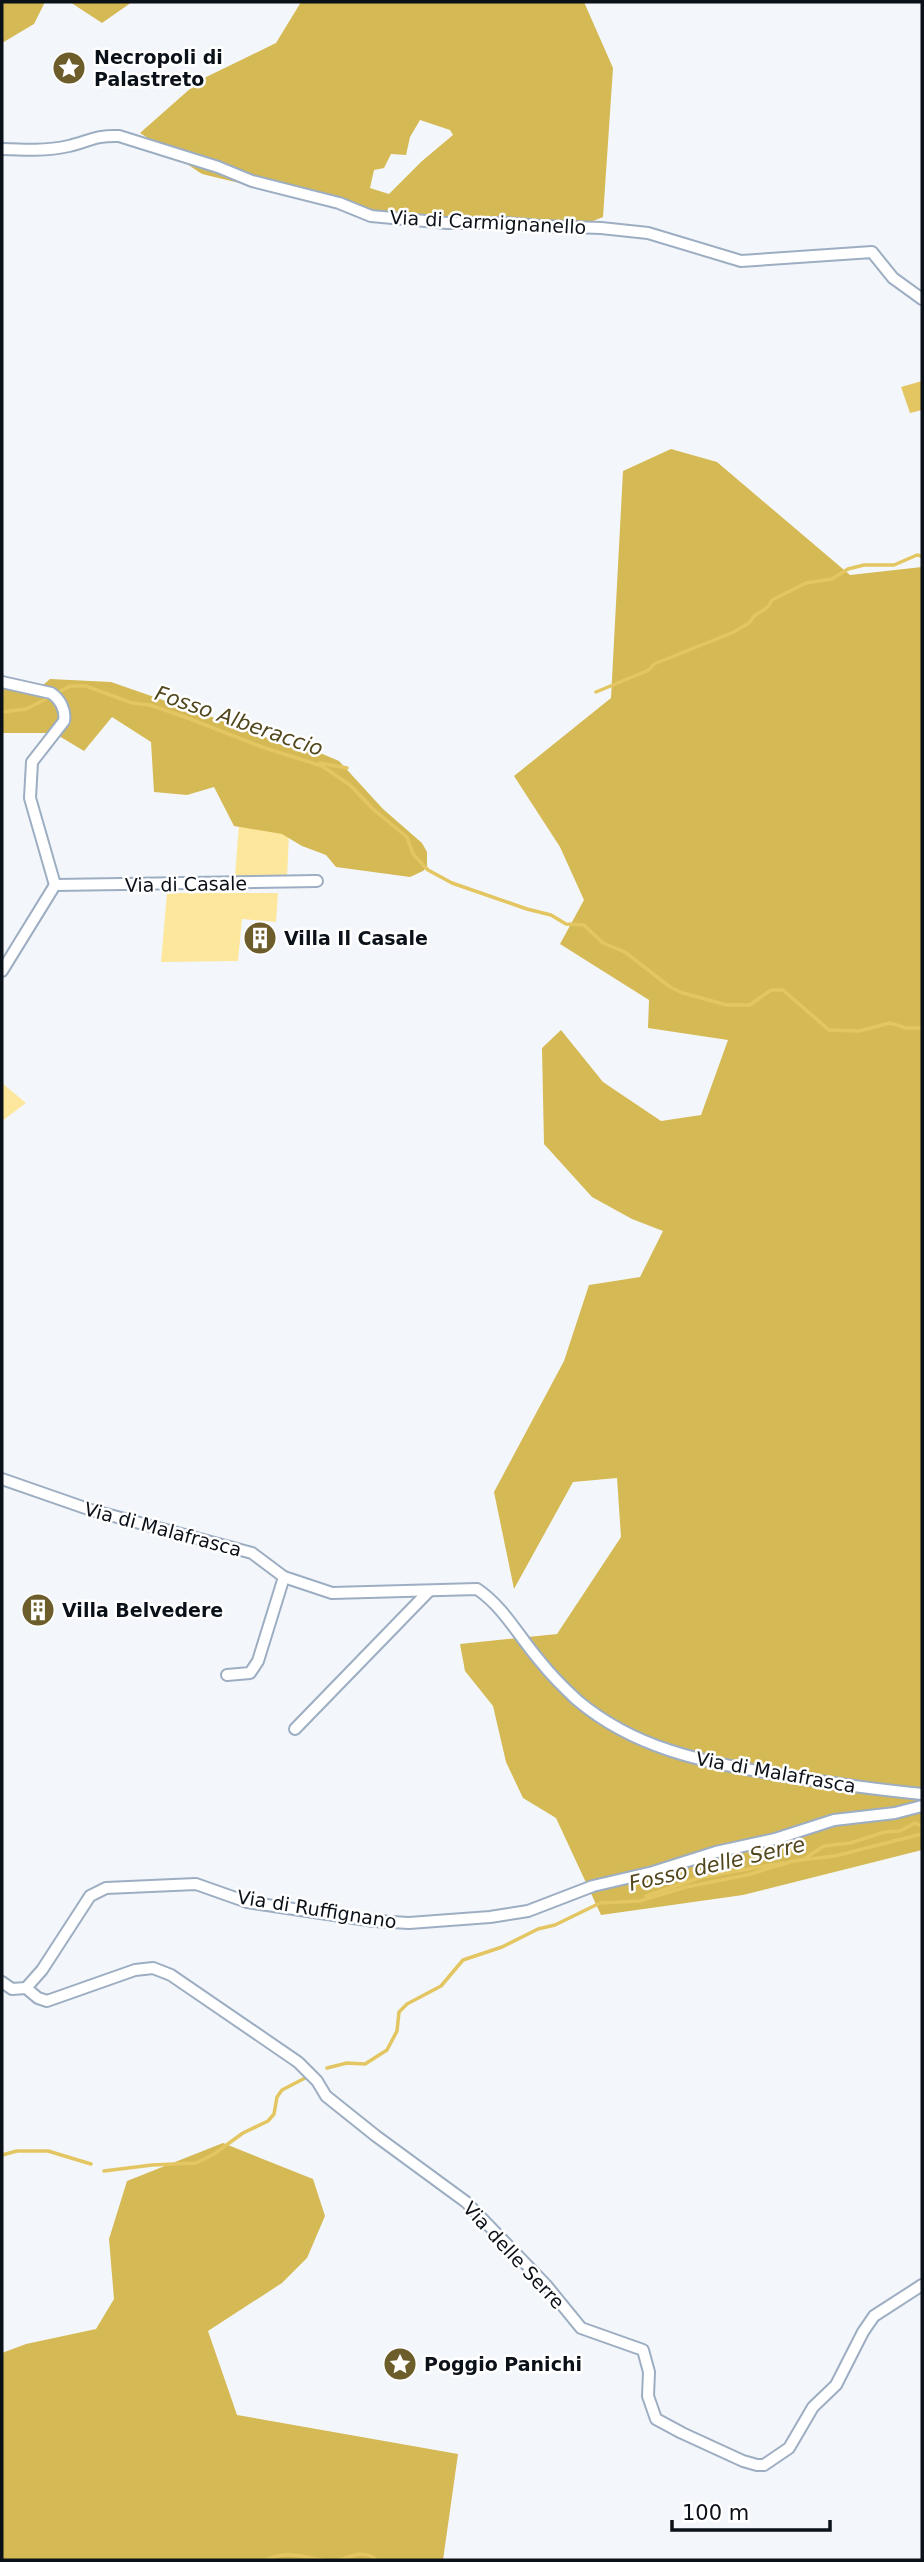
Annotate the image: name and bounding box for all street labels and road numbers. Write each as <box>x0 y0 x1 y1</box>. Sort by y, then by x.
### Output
street label: Via di Carmignanello <box>389 206 587 238</box>
street label: Via di Casale <box>125 872 247 896</box>
street label: Via di Malafrasca <box>82 1497 244 1561</box>
street label: Via di Malafrasca <box>694 1747 858 1797</box>
street label: Via di Ruffignano <box>236 1886 398 1932</box>
street label: Via delle Serre <box>459 2197 569 2313</box>

